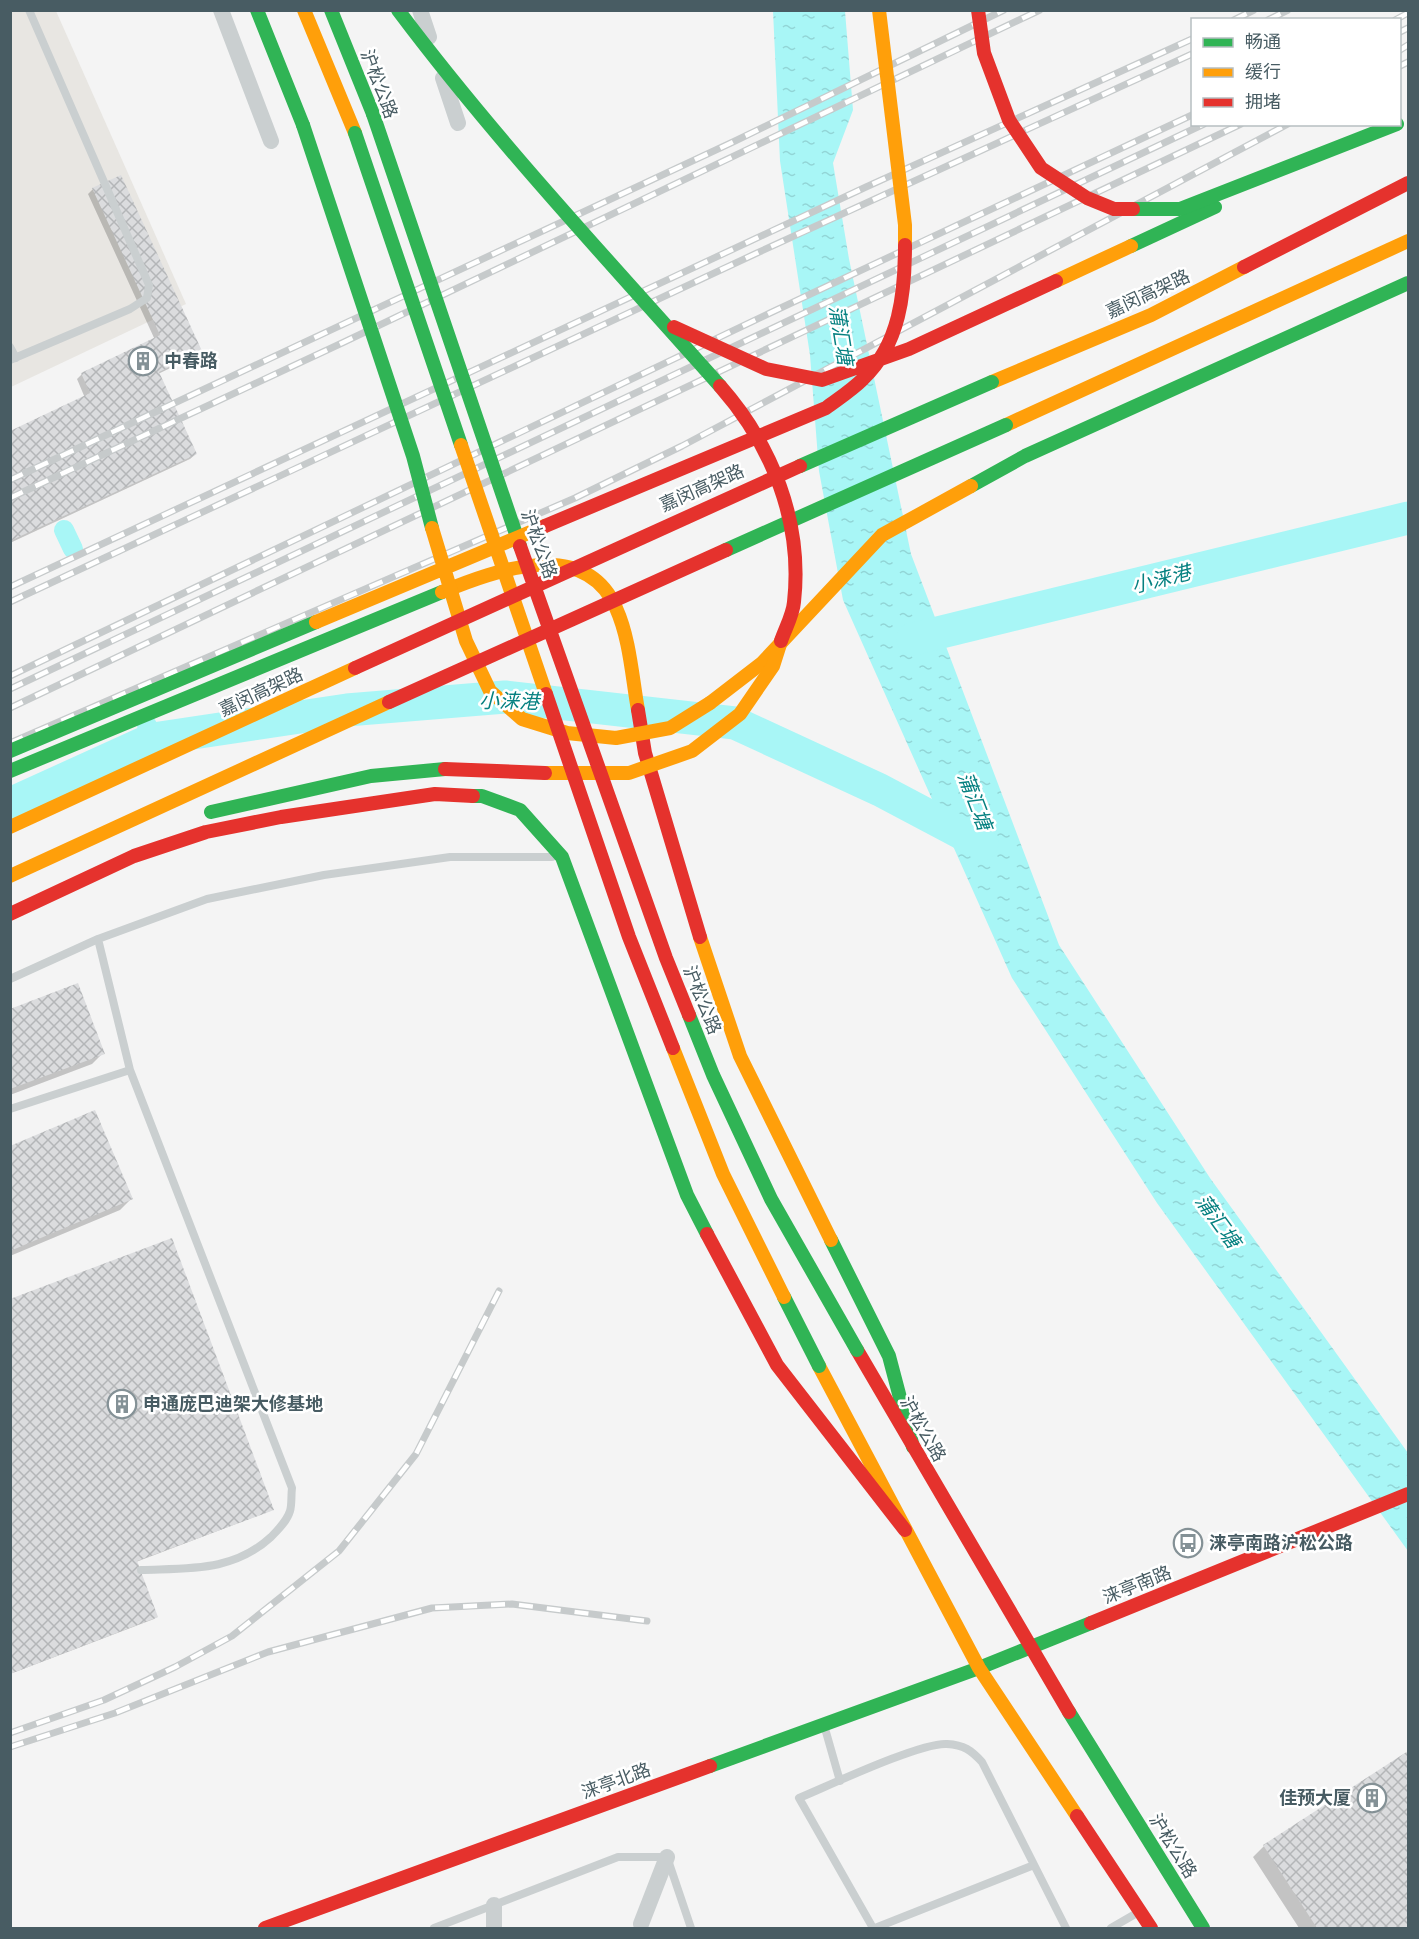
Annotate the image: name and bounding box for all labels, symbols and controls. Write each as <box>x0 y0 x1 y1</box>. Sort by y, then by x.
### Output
legend <box>1191 18 1401 126</box>
text: 畅通 <box>1245 31 1281 53</box>
street label: 沪松公路 <box>356 46 402 122</box>
text: 缓行 <box>1245 61 1281 83</box>
text: 拥堵 <box>1245 91 1281 113</box>
street label: 嘉闵高架路 <box>1103 265 1193 323</box>
water label: 蒲汇塘 <box>824 303 858 369</box>
building icon: 中春路 <box>127 345 159 377</box>
place label: 中春路 <box>164 350 218 372</box>
street label: 嘉闵高架路 <box>656 460 748 516</box>
street label: 沪松公路 <box>516 506 562 582</box>
water label: 小涞港 <box>1129 559 1196 598</box>
street label: 嘉闵高架路 <box>216 663 306 721</box>
water label: 小涞港 <box>479 688 542 714</box>
water label: 蒲汇塘 <box>953 769 998 836</box>
street label: 沪松公路 <box>678 963 726 1037</box>
water label: 蒲汇塘 <box>1191 1190 1247 1255</box>
building icon: 申通庞巴迪架大修基地 <box>106 1388 138 1420</box>
street label: 沪松公路 <box>895 1392 951 1466</box>
place label: 申通庞巴迪架大修基地 <box>143 1393 323 1415</box>
bus stop icon: 涞亭南路沪松公路 <box>1172 1527 1204 1559</box>
place label: 涞亭南路沪松公路 <box>1209 1532 1353 1554</box>
street label: 涞亭南路 <box>1100 1561 1174 1609</box>
street label: 涞亭北路 <box>578 1758 654 1804</box>
building icon: 佳预大厦 <box>1356 1782 1388 1814</box>
place label: 佳预大厦 <box>1279 1787 1351 1809</box>
street label: 沪松公路 <box>1145 1810 1201 1882</box>

